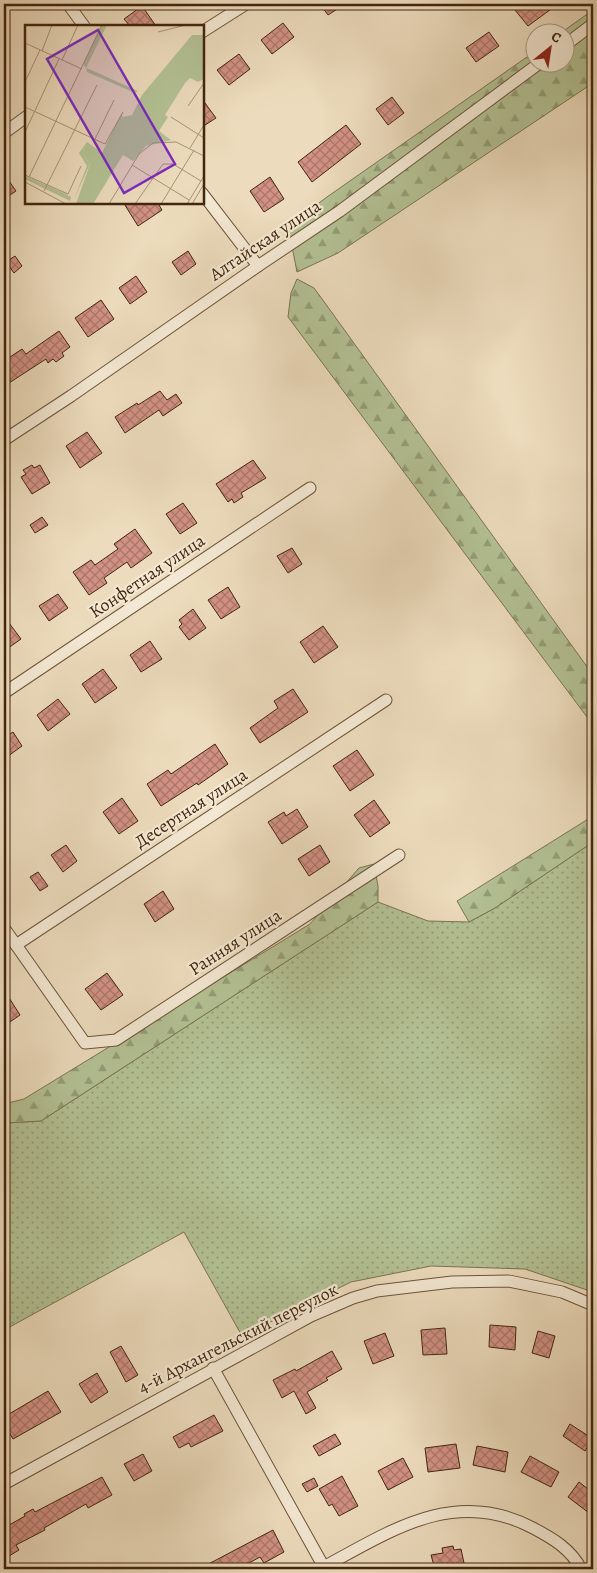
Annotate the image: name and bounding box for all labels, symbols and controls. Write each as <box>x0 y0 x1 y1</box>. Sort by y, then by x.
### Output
north arrow <box>524 22 574 72</box>
inset map <box>25 25 204 204</box>
text: С <box>548 27 565 48</box>
street label: Алтайская улица <box>204 193 326 287</box>
street label: Конфетная улица <box>84 528 210 624</box>
street label: Десертная улица <box>130 762 253 853</box>
street label: Ранняя улица <box>184 903 286 981</box>
street label: 4-й Архангельский переулок <box>134 1277 342 1399</box>

